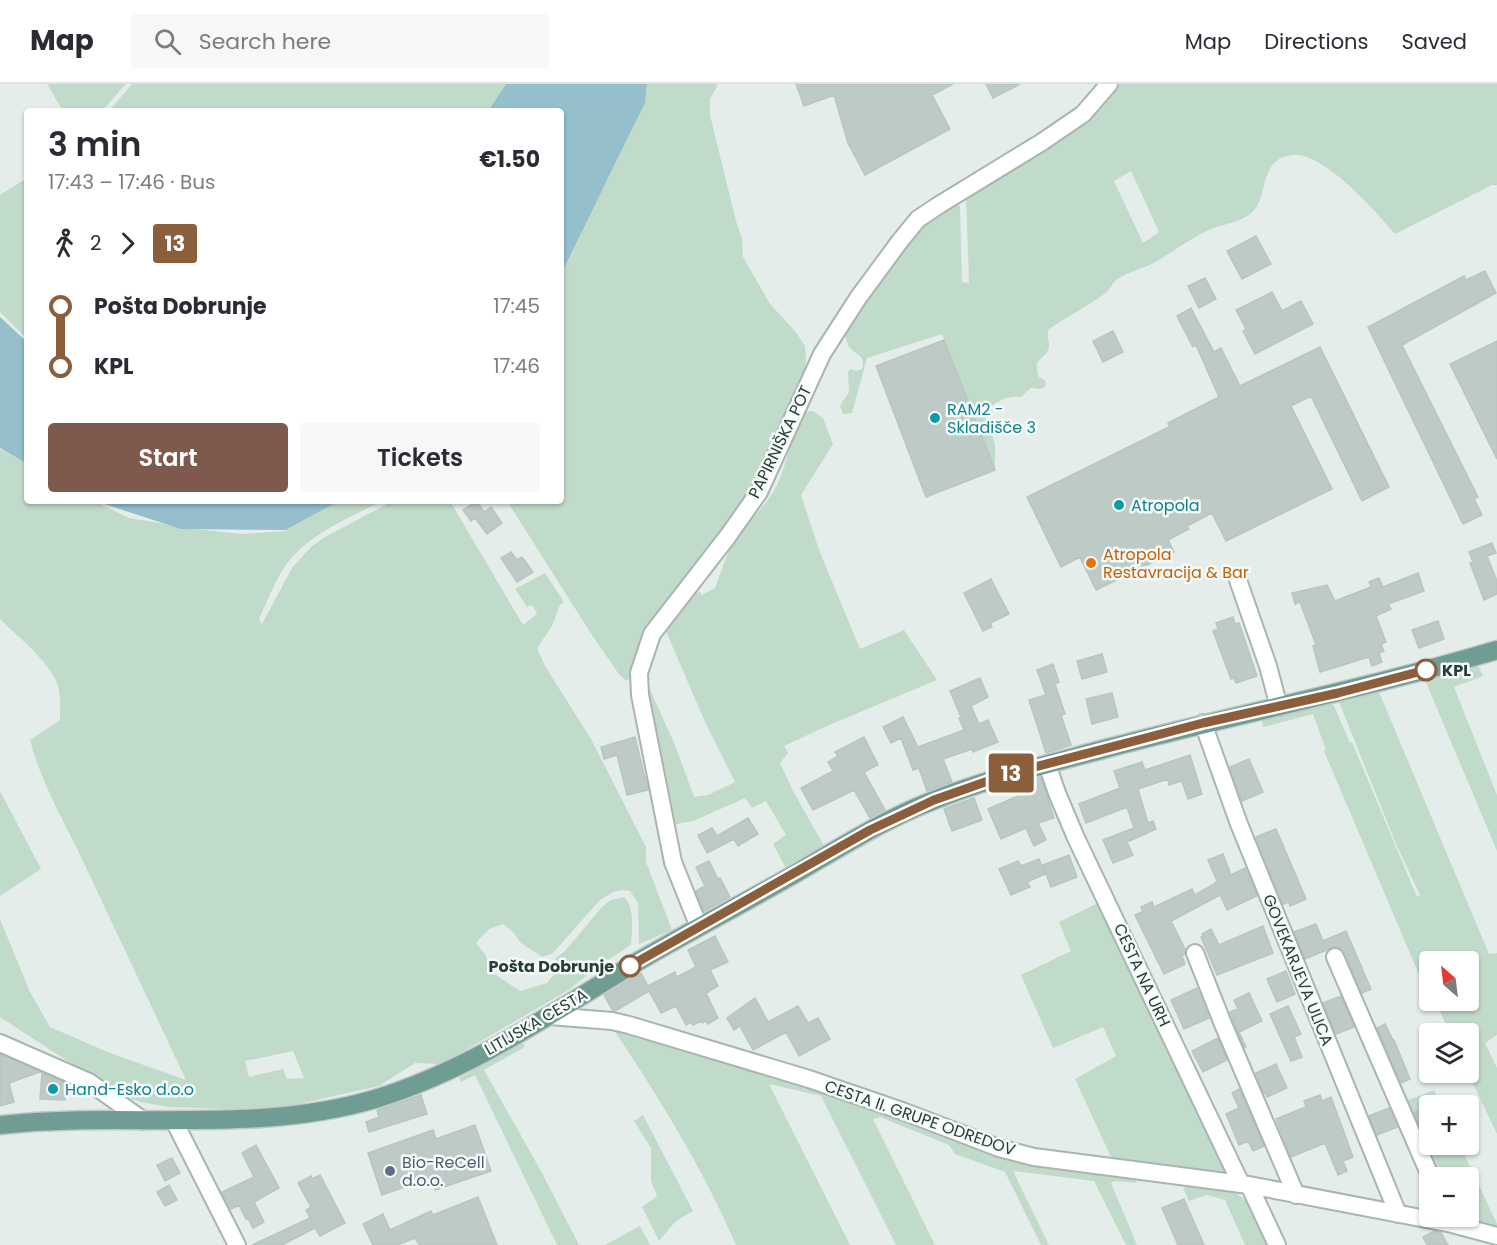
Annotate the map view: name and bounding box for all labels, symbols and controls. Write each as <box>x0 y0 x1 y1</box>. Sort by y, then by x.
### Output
search box <box>130 14 550 68</box>
text: Map <box>30 21 94 60</box>
icon: search <box>151 25 184 58</box>
text: Search here <box>199 26 331 57</box>
text: Map <box>1185 27 1231 56</box>
text: Directions <box>1264 27 1368 56</box>
text: Saved <box>1401 27 1467 56</box>
text: 3 min <box>48 121 141 168</box>
text: €1.50 <box>479 144 540 175</box>
text: 17:43 – 17:46 · Bus <box>48 168 215 196</box>
icon: walk <box>48 227 81 260</box>
icon: forward <box>111 227 144 260</box>
text: 2 <box>90 229 102 257</box>
text: 13 <box>165 229 185 258</box>
text: Pošta Dobrunje <box>94 291 267 322</box>
text: 17:45 <box>493 292 540 320</box>
text: KPL <box>94 351 134 382</box>
text: 17:46 <box>493 352 540 380</box>
street label: PAPIRNIŠKA POT <box>743 382 817 502</box>
place label: RAM2 - Skladišče 3 <box>947 398 1036 439</box>
marker: RAM2 - Skladišče 3 <box>928 411 942 425</box>
button: Start <box>48 423 288 492</box>
button: Tickets <box>300 423 540 492</box>
place label: Atropola <box>1131 494 1200 517</box>
marker: Atropola <box>1112 498 1126 512</box>
place label: Atropola Restavracija & Bar <box>1103 543 1249 584</box>
marker: Atropola Restavracija & Bar <box>1084 556 1098 570</box>
marker: KPL <box>1415 659 1437 681</box>
place label: KPL <box>1442 659 1471 682</box>
line badge: 13 <box>984 754 1038 792</box>
text: 13 <box>1001 759 1021 788</box>
street label: GOVEKARJEVA ULICA <box>1257 891 1339 1049</box>
street label: CESTA NA URH <box>1108 920 1176 1030</box>
north arrow <box>1419 951 1479 1011</box>
map controls <box>1419 951 1479 1227</box>
place label: Pošta Dobrunje <box>488 955 614 978</box>
marker: Pošta Dobrunje <box>619 955 641 977</box>
street label: LITIJSKA CESTA <box>480 983 592 1061</box>
button: layers <box>1419 1023 1479 1083</box>
street label: CESTA II. GRUPE ODREDOV <box>822 1075 1019 1162</box>
place label: Hand-Esko d.o.o <box>65 1078 194 1101</box>
marker: Hand-Esko d.o.o <box>46 1082 60 1096</box>
button: + <box>1419 1095 1479 1155</box>
place label: Bio-ReCell d.o.o. <box>402 1151 485 1192</box>
marker: Bio-ReCell d.o.o. <box>383 1164 397 1178</box>
button: − <box>1419 1167 1479 1227</box>

